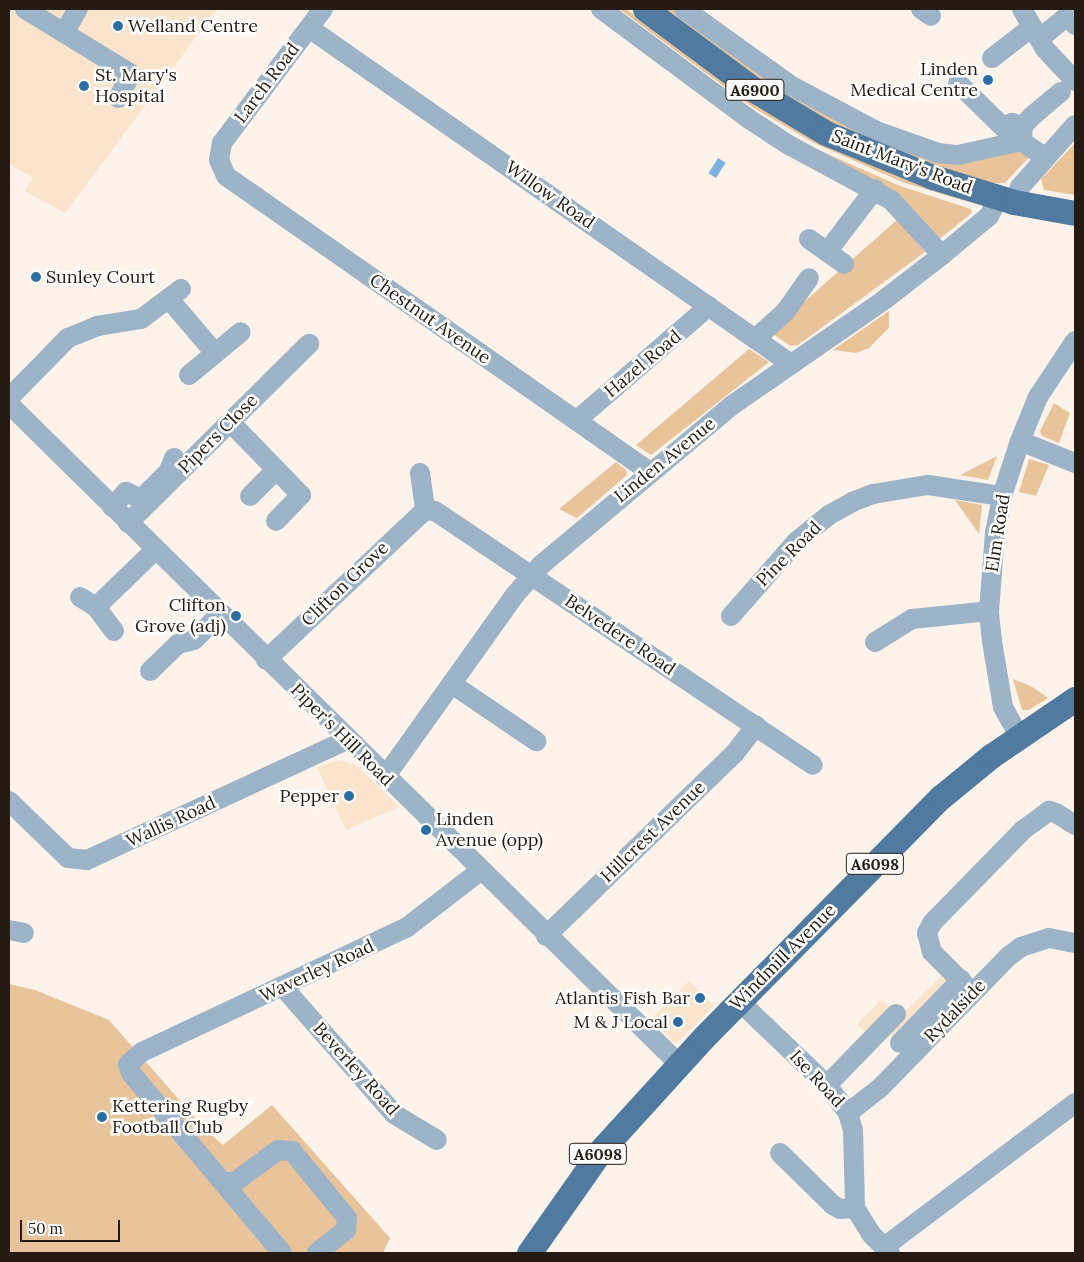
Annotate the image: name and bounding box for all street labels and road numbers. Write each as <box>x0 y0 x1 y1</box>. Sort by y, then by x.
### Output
street label: Larch Road <box>230 39 304 127</box>
road number: A6900 <box>725 76 785 104</box>
street label: Saint Mary's Road <box>829 125 975 199</box>
street label: Willow Road <box>501 156 599 234</box>
street label: Chestnut Avenue <box>365 269 495 369</box>
street label: Hazel Road <box>600 326 686 402</box>
street label: Pipers Close <box>174 390 262 478</box>
street label: Linden Avenue <box>610 413 720 507</box>
street label: Elm Road <box>981 492 1015 574</box>
street label: Pine Road <box>752 517 826 591</box>
street label: Clifton Grove <box>297 537 393 631</box>
street label: Belvedere Road <box>561 590 679 680</box>
street label: Piper's Hill Road <box>286 679 398 791</box>
street label: Hillcrest Avenue <box>596 777 710 887</box>
street label: Wallis Road <box>123 792 219 852</box>
road number: A6098 <box>845 851 905 878</box>
street label: Windmill Avenue <box>725 899 841 1015</box>
street label: Waverley Road <box>257 935 377 1007</box>
street label: Rydalside <box>920 975 990 1047</box>
street label: Beverley Road <box>309 1018 403 1120</box>
street label: Ise Road <box>785 1046 849 1112</box>
road number: A6098 <box>568 1140 628 1168</box>

